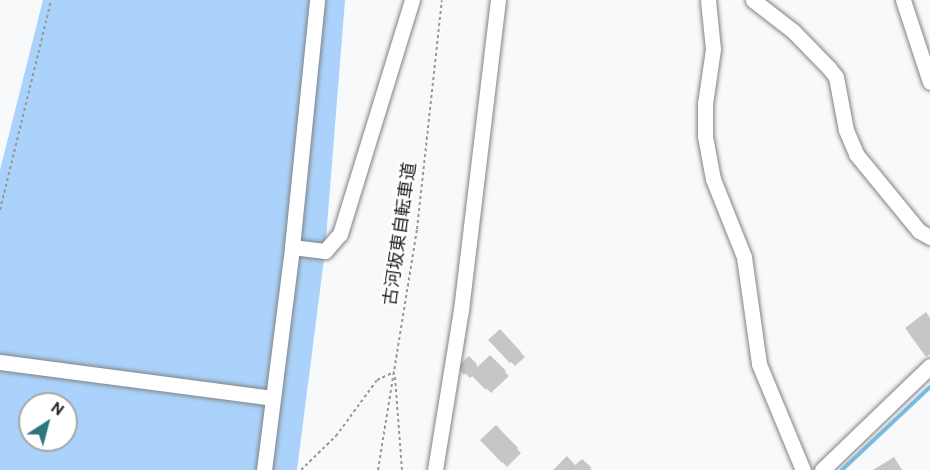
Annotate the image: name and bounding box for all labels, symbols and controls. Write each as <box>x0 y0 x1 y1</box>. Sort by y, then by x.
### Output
street label: 古河坂東自転車道 <box>379 161 421 307</box>
north arrow <box>18 392 78 452</box>
text: N <box>48 398 68 420</box>

